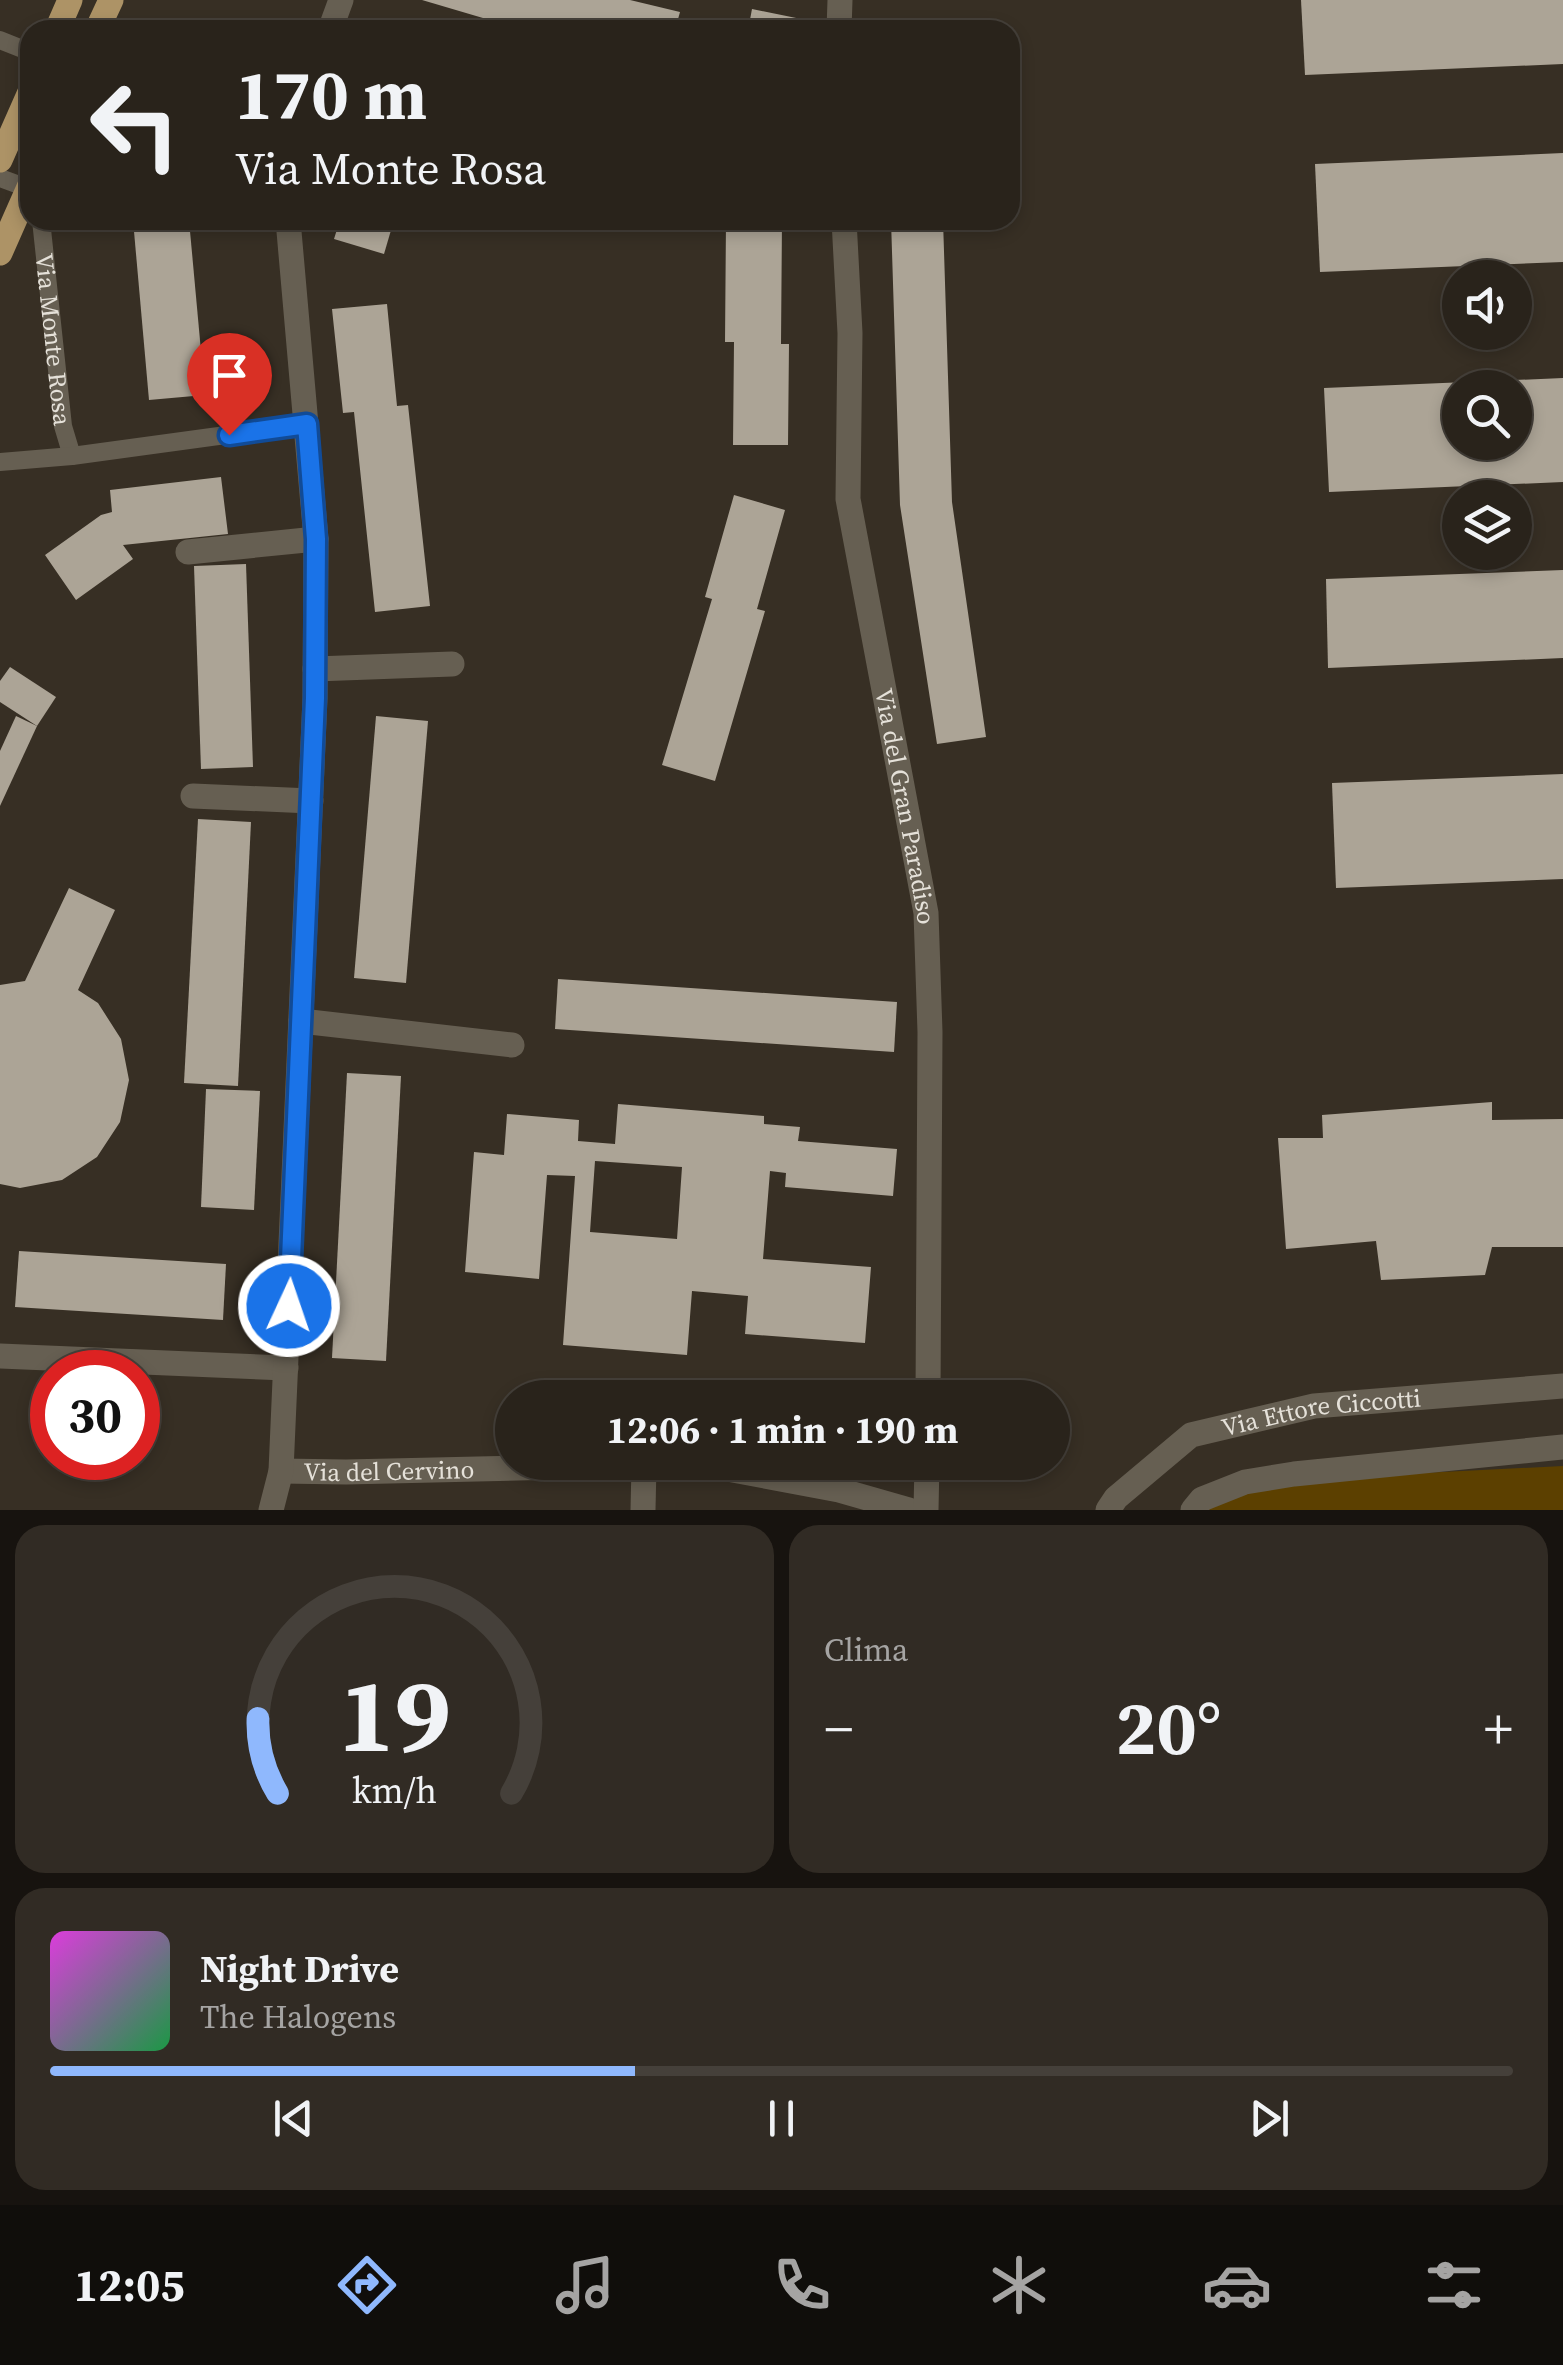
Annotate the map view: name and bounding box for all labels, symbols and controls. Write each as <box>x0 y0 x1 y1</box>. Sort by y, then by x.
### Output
text: 170 m <box>235 46 427 142</box>
icon: left <box>70 60 200 190</box>
text: Via Monte Rosa <box>235 137 546 199</box>
street label: Via Monte Rosa <box>28 251 80 427</box>
map controls <box>1442 260 1532 570</box>
button: sound <box>1442 260 1532 350</box>
pin <box>187 333 272 436</box>
icon: arrive <box>202 348 257 403</box>
button: search <box>1442 370 1532 460</box>
button: layers <box>1442 480 1532 570</box>
street label: Via del Gran Paradiso <box>867 685 943 925</box>
position arrow <box>237 1254 341 1358</box>
speed limit sign: 30 <box>30 1350 160 1480</box>
street label: Via Ettore Ciccotti <box>1218 1380 1422 1444</box>
text: 12:06 · 1 min · 190 m <box>606 1404 959 1456</box>
street label: Via del Cervino <box>304 1452 475 1489</box>
text: Clima <box>824 1628 908 1672</box>
text: 19 <box>338 1643 451 1786</box>
text: 20° <box>1116 1676 1221 1779</box>
text: − <box>824 1691 853 1766</box>
text: + <box>1484 1691 1513 1766</box>
text: km/h <box>352 1766 437 1815</box>
text: Night Drive <box>200 1943 399 1995</box>
text: The Halogens <box>200 1995 396 2039</box>
icon: previous <box>266 2091 321 2146</box>
icon: pause <box>754 2091 809 2146</box>
icon: next <box>1242 2091 1297 2146</box>
icon: directions <box>332 2250 402 2320</box>
icon: music <box>550 2250 620 2320</box>
icon: phone <box>767 2250 837 2320</box>
icon: climate <box>984 2250 1054 2320</box>
icon: car <box>1202 2250 1272 2320</box>
icon: filters <box>1419 2250 1489 2320</box>
text: 12:05 <box>74 2254 185 2316</box>

